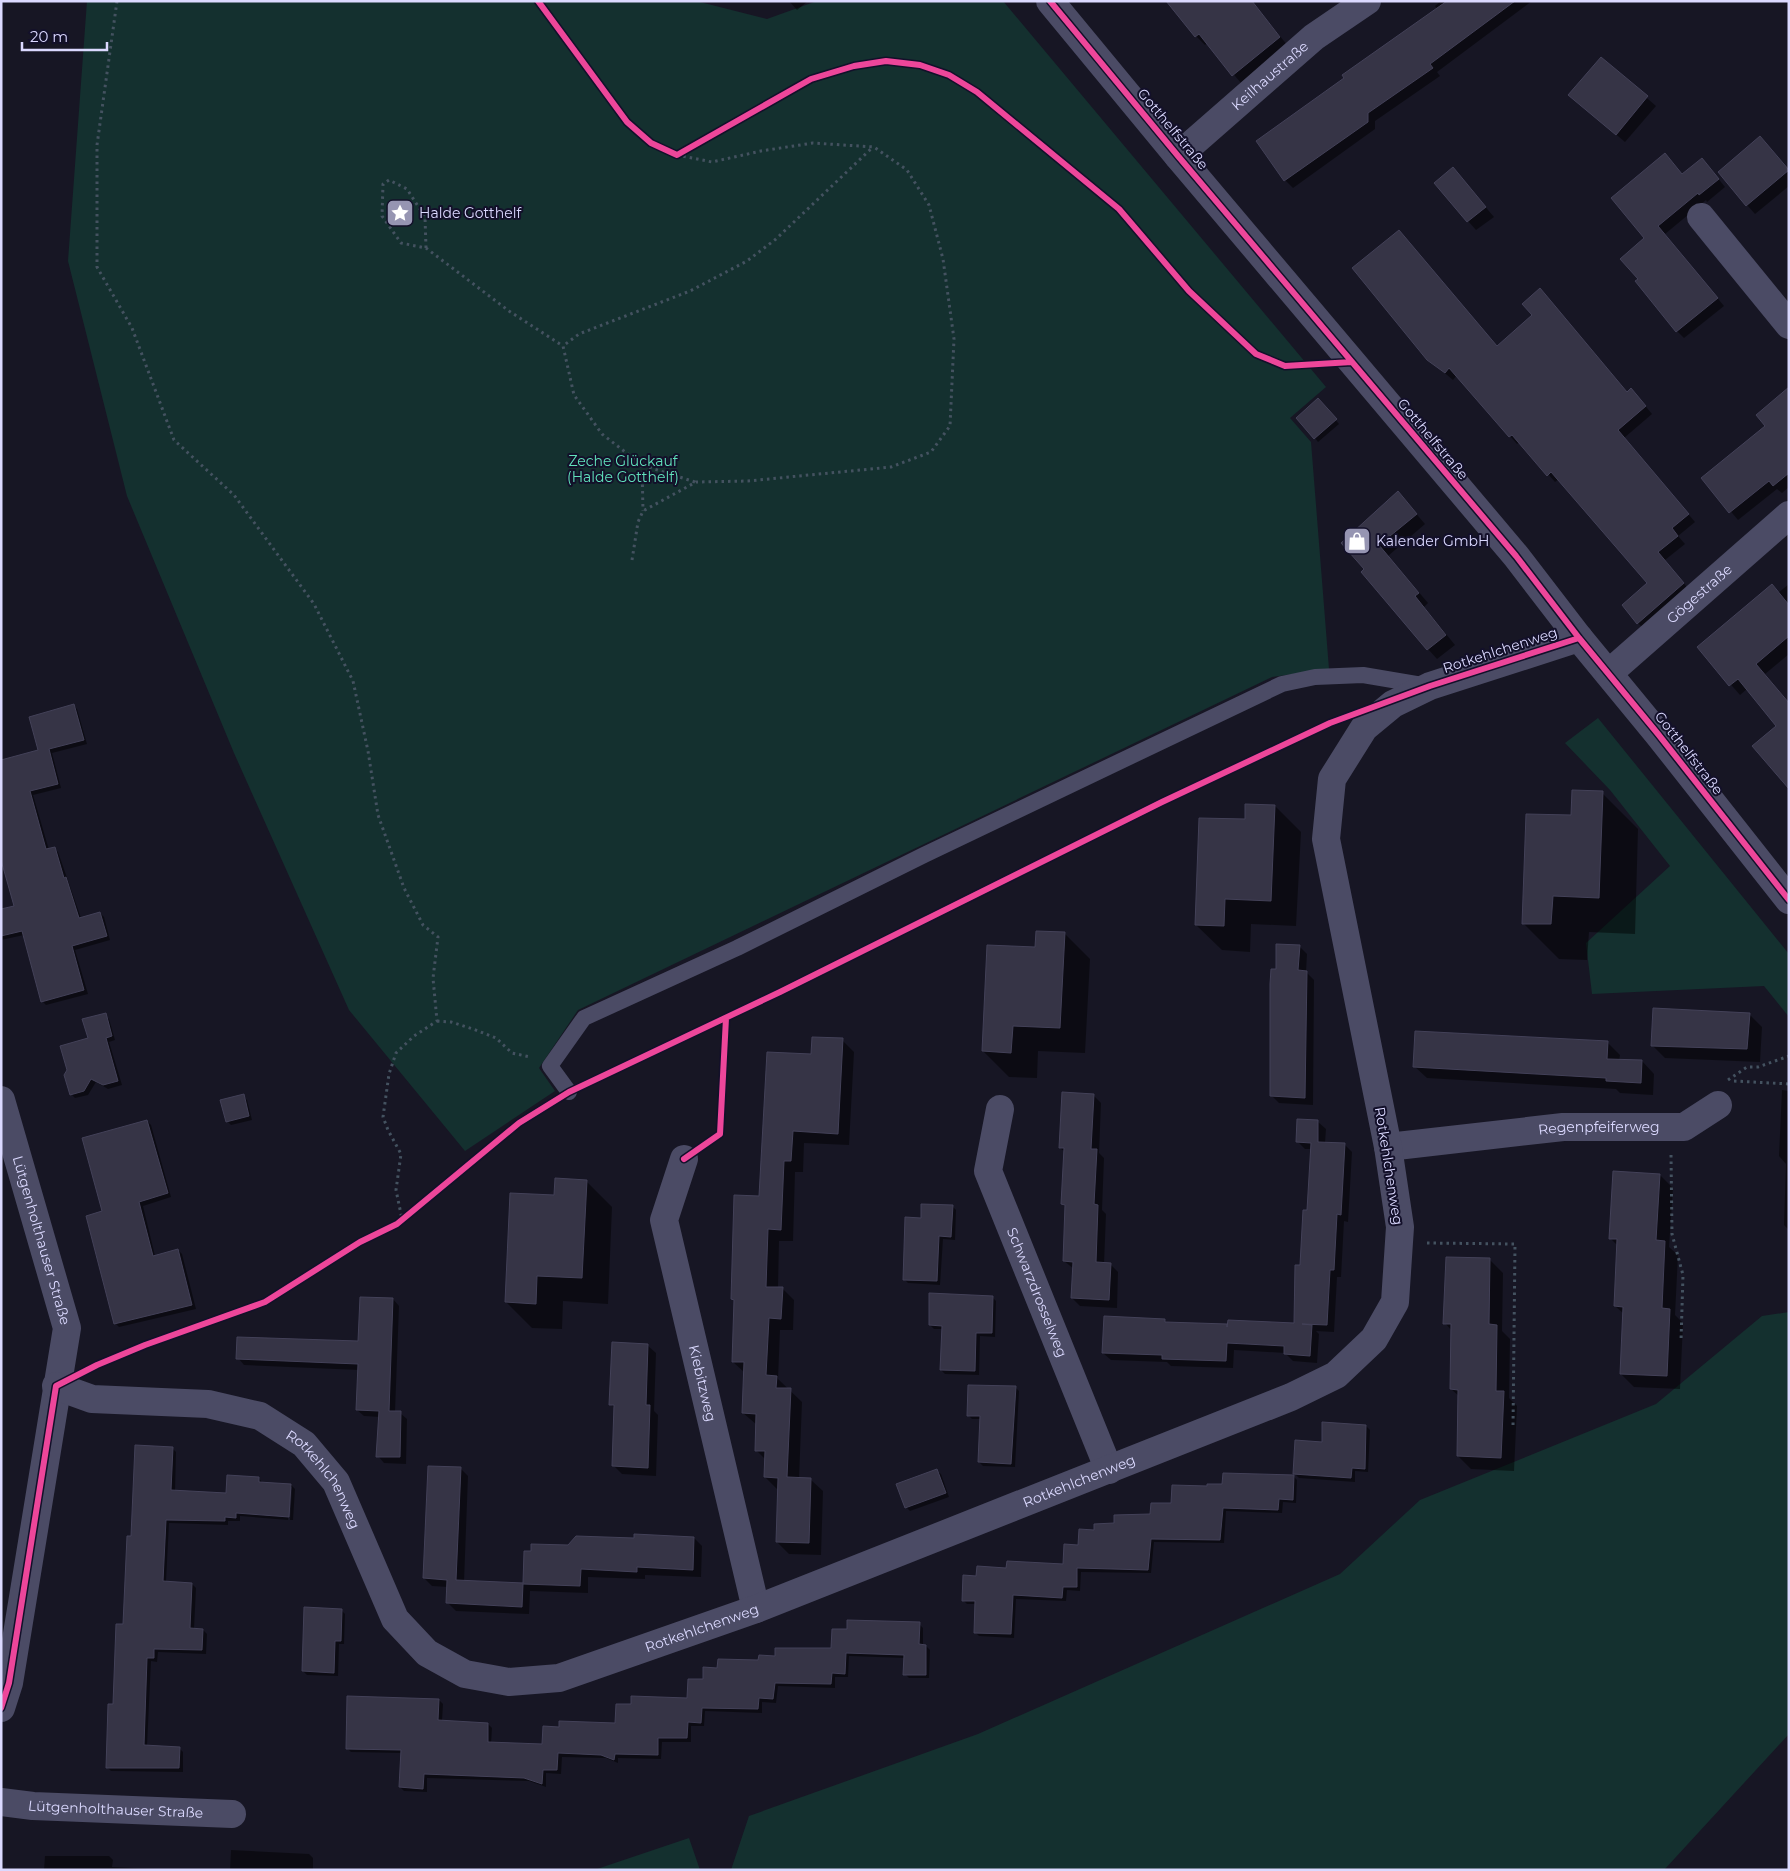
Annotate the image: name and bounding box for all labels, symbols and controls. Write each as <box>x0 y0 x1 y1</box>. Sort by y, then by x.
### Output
scale bar <box>22 20 108 52</box>
text: 20 m <box>30 27 68 46</box>
street label: Keilhaustraße <box>1228 37 1312 114</box>
street label: Gotthelfstraße <box>1134 85 1212 173</box>
place icon: Halde Gotthelf <box>385 198 415 228</box>
place label: Halde Gotthelf <box>419 204 522 222</box>
street label: Gotthelfstraße <box>1394 395 1472 483</box>
park label: Zeche Glückauf (Halde Gotthelf) <box>567 452 679 486</box>
shop icon: Kalender GmbH <box>1342 526 1372 556</box>
place label: Kalender GmbH <box>1376 532 1490 550</box>
street label: Gögestraße <box>1663 560 1736 627</box>
street label: Rotkehlchenweg <box>1440 623 1560 677</box>
street label: Gotthelfstraße <box>1651 708 1727 798</box>
street label: Rotkehlchenweg <box>1371 1106 1407 1226</box>
street label: Regenpfeiferweg <box>1537 1118 1660 1139</box>
street label: Lütgenholthauser Straße <box>9 1154 75 1327</box>
street label: Schwarzdrosselweg <box>1003 1225 1071 1360</box>
street label: Kiebitzweg <box>685 1343 720 1423</box>
street label: Rotkehlchenweg <box>283 1426 364 1532</box>
street label: Rotkehlchenweg <box>1020 1451 1138 1511</box>
street label: Rotkehlchenweg <box>642 1600 761 1656</box>
street label: Lütgenholthauser Straße <box>27 1796 204 1822</box>

